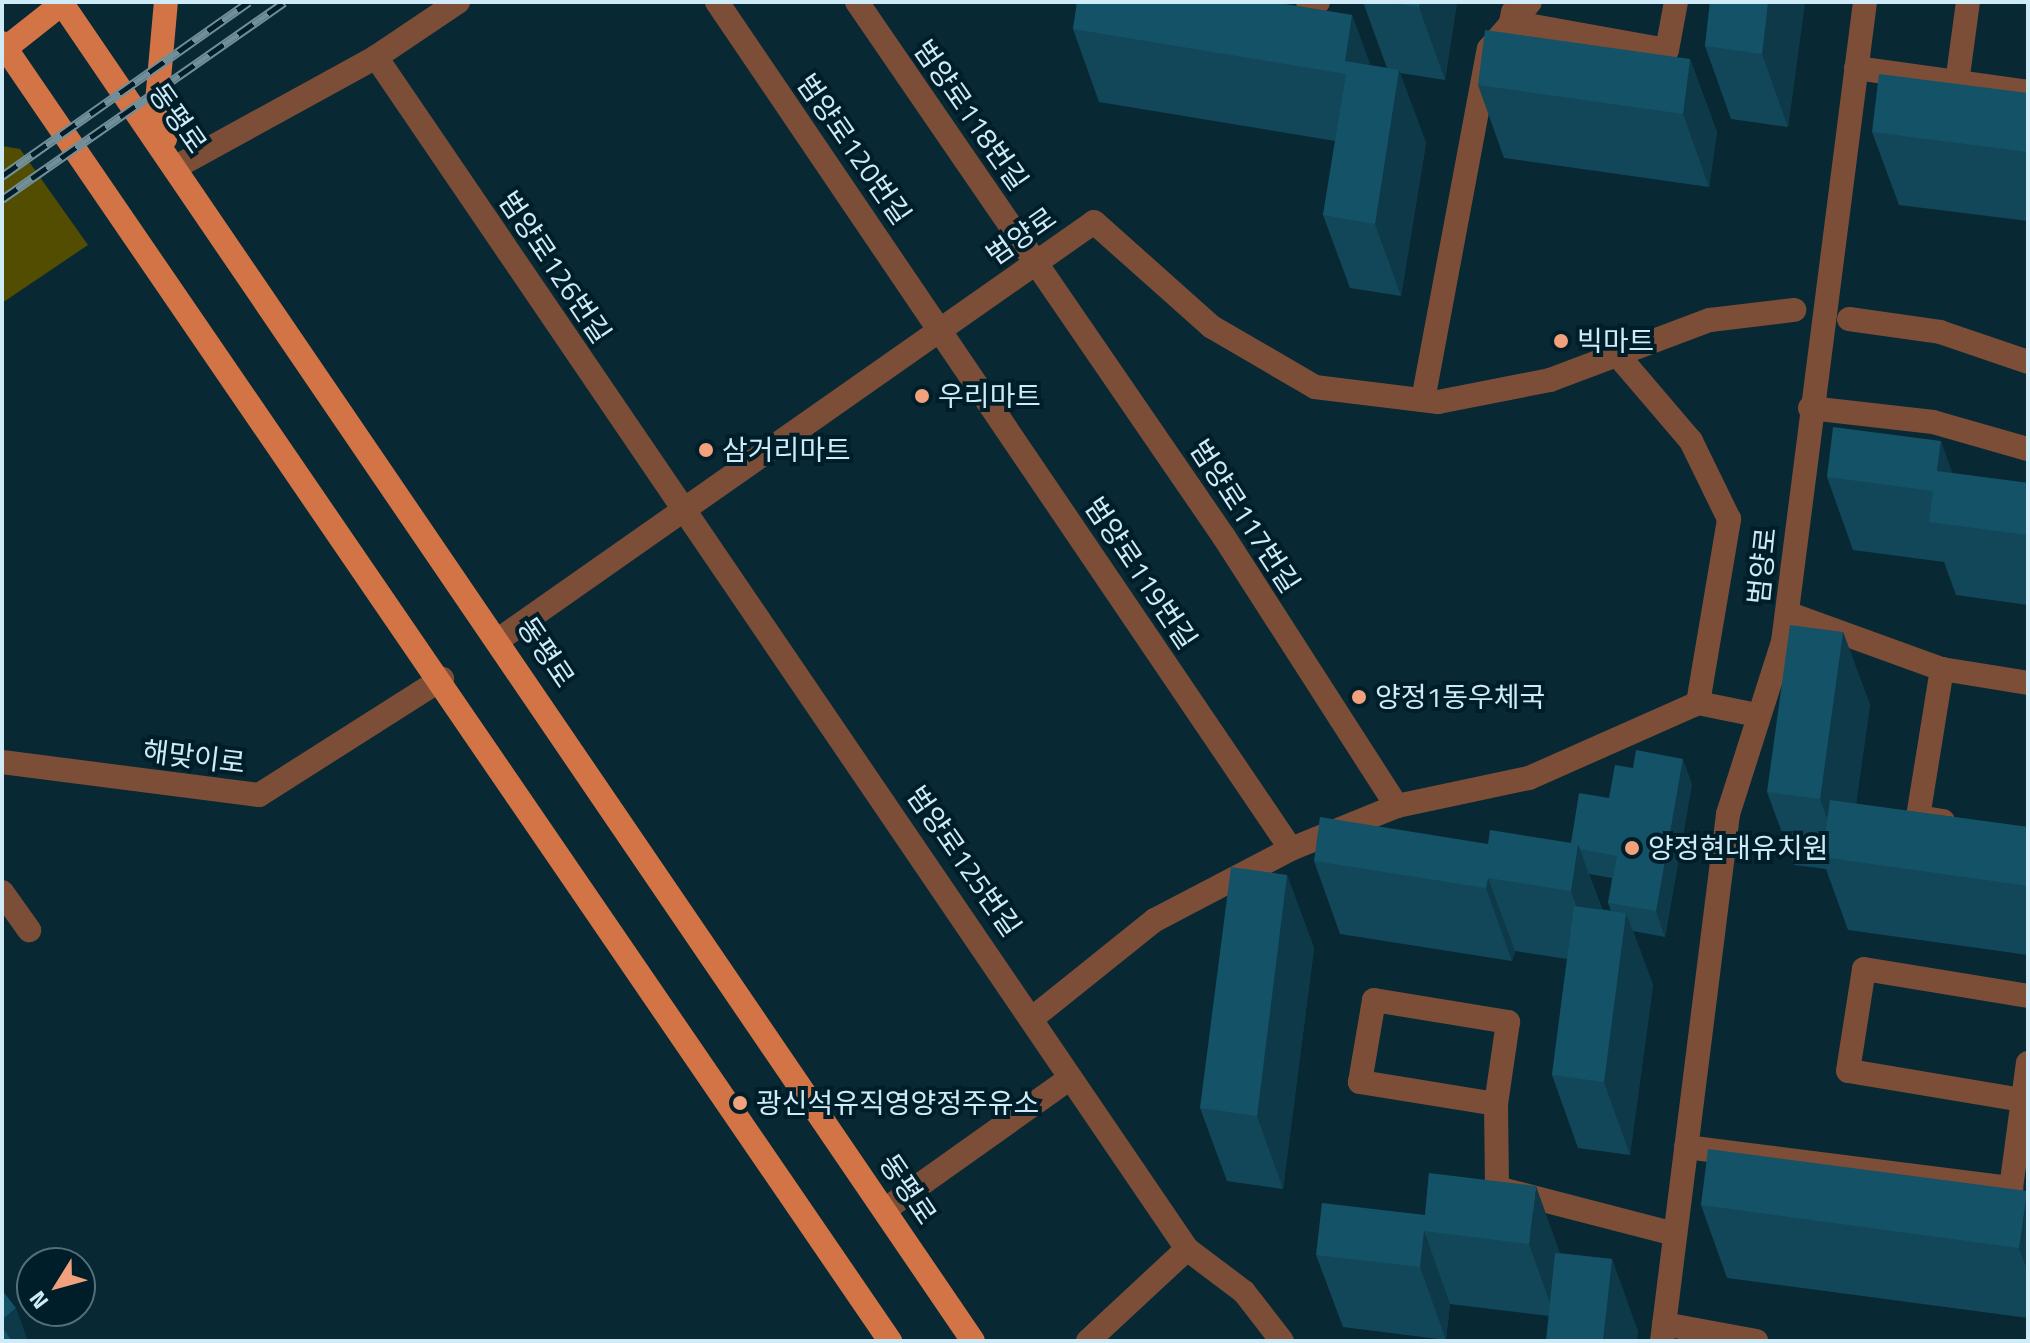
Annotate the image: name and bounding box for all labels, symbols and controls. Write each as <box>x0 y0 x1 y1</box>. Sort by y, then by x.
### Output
street label: 범양로118번길 <box>907 33 1035 197</box>
street label: 범양로120번길 <box>790 67 918 231</box>
street label: 동평로 <box>142 77 214 159</box>
street label: 범양로126번길 <box>492 185 618 349</box>
street label: 범양로 <box>980 200 1062 272</box>
place label: 빅마트 <box>1577 324 1654 358</box>
marker: 빅마트 <box>1552 332 1570 350</box>
place label: 우리마트 <box>938 379 1041 413</box>
marker: 우리마트 <box>913 387 931 405</box>
place label: 삼거리마트 <box>722 433 851 467</box>
street label: 범양로117번길 <box>1183 433 1307 599</box>
marker: 삼거리마트 <box>697 441 715 459</box>
street label: 범양로119번길 <box>1078 491 1204 655</box>
street label: 범양로 <box>1741 526 1783 606</box>
street label: 동평로 <box>510 611 582 693</box>
place label: 양정1동우체국 <box>1375 680 1545 714</box>
marker: 양정1동우체국 <box>1350 688 1368 706</box>
street label: 해맞이로 <box>141 734 247 780</box>
street label: 범양로125번길 <box>900 779 1028 943</box>
place label: 양정현대유치원 <box>1648 831 1828 865</box>
marker: 양정현대유치원 <box>1623 839 1641 857</box>
place label: 광신석유직영양정주유소 <box>756 1086 1039 1120</box>
marker: 광신석유직영양정주유소 <box>731 1094 749 1112</box>
street label: 동평로 <box>872 1148 944 1230</box>
north arrow <box>16 1247 96 1327</box>
text: N <box>20 1284 57 1317</box>

